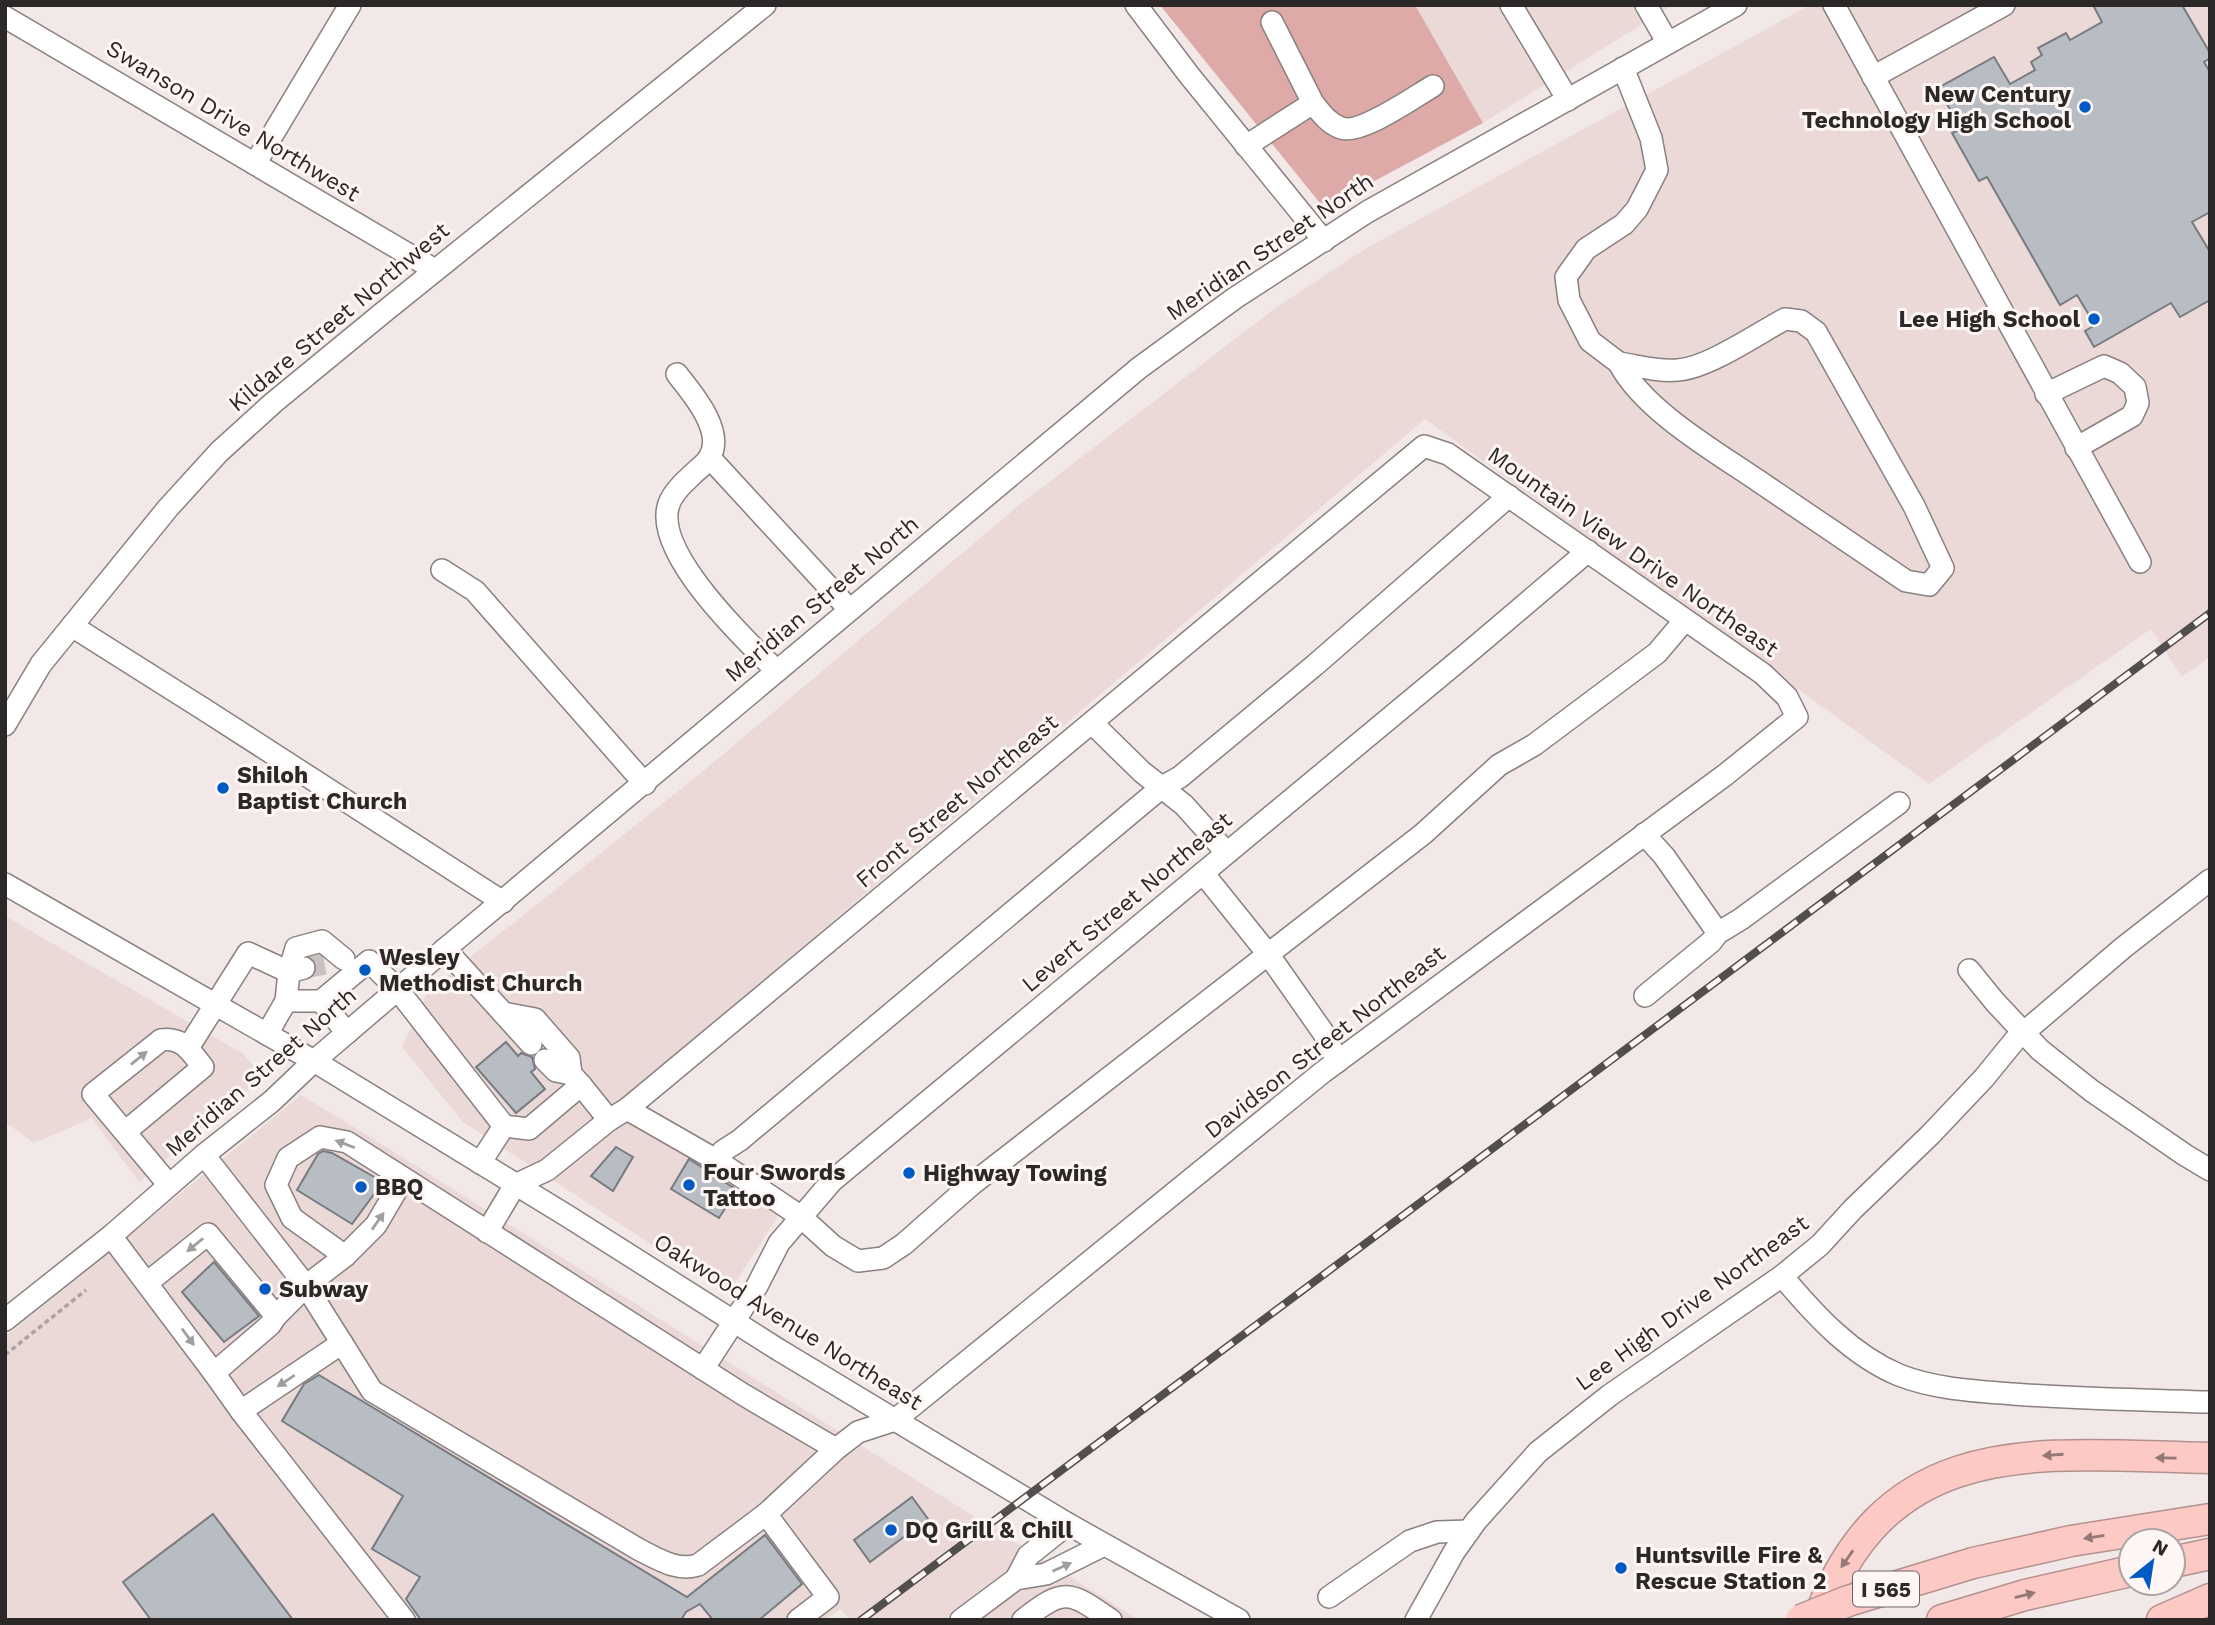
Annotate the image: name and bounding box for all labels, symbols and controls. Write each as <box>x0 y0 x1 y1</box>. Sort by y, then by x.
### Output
street label: Swanson Drive Northwest <box>101 35 365 208</box>
place label: New Century Technology High School <box>1802 81 2071 134</box>
marker: New Century Technology High School <box>2077 99 2093 115</box>
street label: Meridian Street North <box>1161 168 1379 326</box>
street label: Kildare Street Northwest <box>223 217 455 417</box>
place label: Lee High School <box>1898 306 2080 333</box>
marker: Lee High School <box>2086 311 2102 327</box>
street label: Mountain View Drive Northeast <box>1483 441 1784 663</box>
street label: Meridian Street North <box>720 510 924 688</box>
street label: Front Street Northeast <box>850 708 1064 894</box>
place label: Shiloh Baptist Church <box>237 762 407 815</box>
marker: Shiloh Baptist Church <box>215 780 231 796</box>
street label: Levert Street Northeast <box>1016 806 1238 998</box>
street label: Davidson Street Northeast <box>1199 939 1451 1144</box>
place label: Wesley Methodist Church <box>379 944 583 997</box>
marker: Wesley Methodist Church <box>357 962 373 978</box>
street label: Meridian Street North <box>160 982 362 1162</box>
one-way arrow <box>130 1051 147 1066</box>
one-way arrow <box>335 1138 356 1149</box>
place label: Four Swords Tattoo <box>703 1159 846 1212</box>
place label: Highway Towing <box>923 1160 1107 1187</box>
marker: Highway Towing <box>901 1165 917 1181</box>
place label: BBQ <box>375 1174 423 1201</box>
marker: Four Swords Tattoo <box>681 1177 697 1193</box>
marker: BBQ <box>353 1179 369 1195</box>
street label: Lee High Drive Northeast <box>1570 1209 1814 1397</box>
one-way arrow <box>371 1211 385 1230</box>
street label: Oakwood Avenue Northeast <box>649 1228 927 1416</box>
one-way arrow <box>186 1237 204 1252</box>
place label: Subway <box>279 1276 368 1303</box>
marker: Subway <box>257 1281 273 1297</box>
one-way arrow <box>181 1328 195 1347</box>
one-way arrow <box>276 1374 295 1387</box>
one-way arrow <box>2042 1450 2064 1461</box>
one-way arrow <box>2154 1452 2176 1463</box>
place label: DQ Grill & Chill <box>905 1517 1073 1544</box>
marker: DQ Grill & Chill <box>883 1522 899 1538</box>
north arrow <box>2117 1527 2187 1597</box>
one-way arrow <box>2083 1532 2105 1543</box>
text: N <box>2148 1534 2172 1561</box>
place label: Huntsville Fire & Rescue Station 2 <box>1635 1542 1826 1595</box>
one-way arrow <box>1840 1550 1854 1568</box>
marker: Huntsville Fire & Rescue Station 2 <box>1613 1560 1629 1576</box>
one-way arrow <box>1052 1561 1072 1573</box>
road number: I 565 <box>1853 1572 1919 1606</box>
one-way arrow <box>2014 1589 2036 1600</box>

